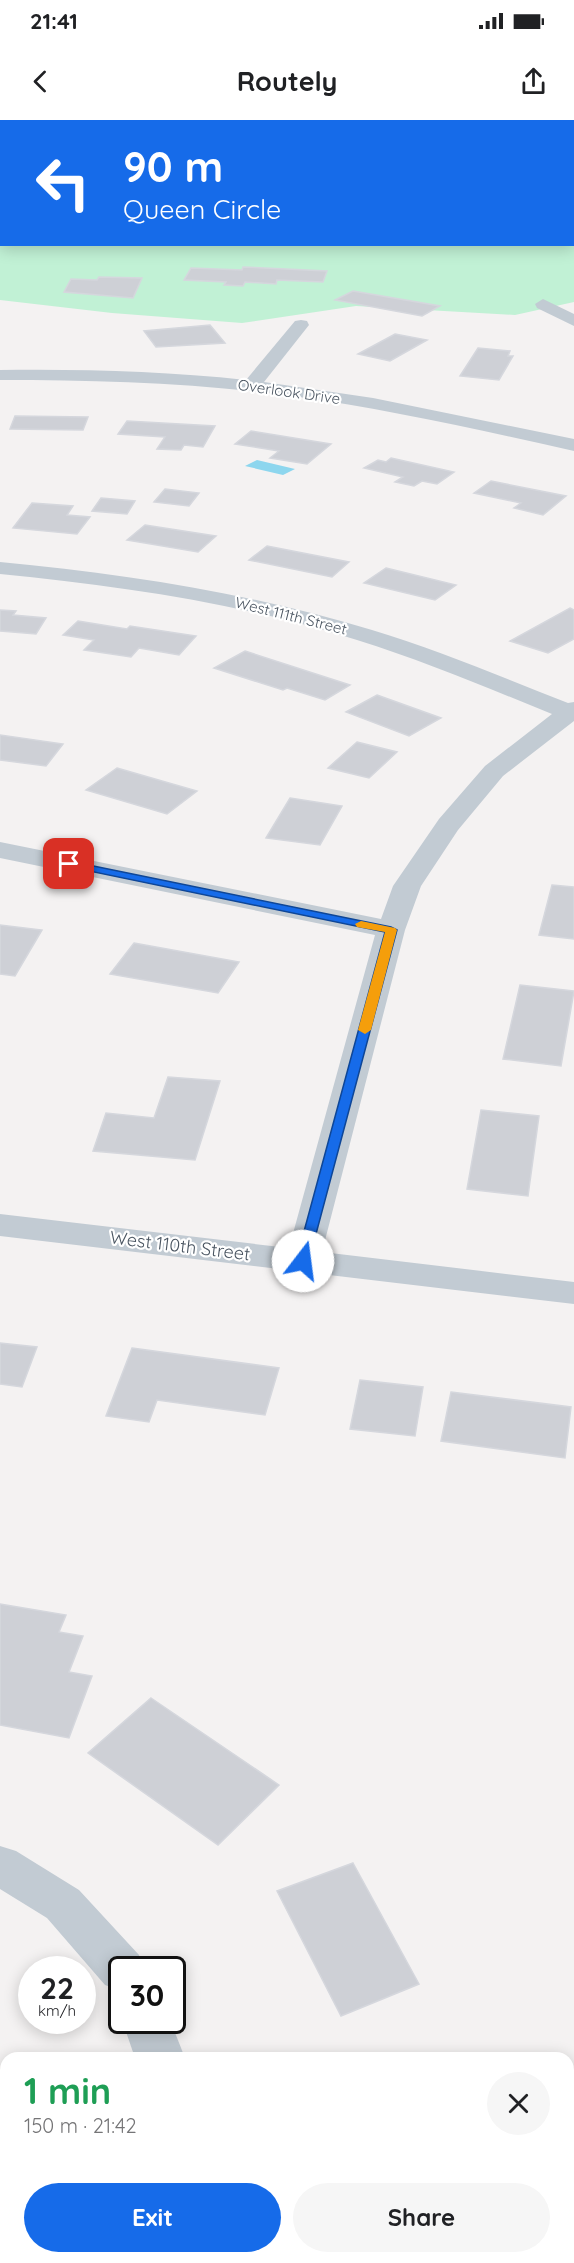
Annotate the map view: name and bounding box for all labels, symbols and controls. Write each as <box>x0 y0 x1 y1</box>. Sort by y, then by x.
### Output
text: 21:41 <box>30 7 78 35</box>
text: Routely <box>237 64 337 98</box>
icon: back <box>24 65 57 98</box>
icon: share <box>517 65 550 98</box>
text: 90 m <box>123 140 223 193</box>
icon: left <box>24 144 102 222</box>
text: Queen Circle <box>123 192 281 226</box>
street label: Overlook Drive <box>237 375 342 408</box>
street label: West 111th Street <box>233 592 349 639</box>
pin <box>43 838 94 889</box>
icon: arrive <box>52 847 85 880</box>
street label: West 110th Street <box>109 1225 252 1266</box>
position arrow <box>271 1229 335 1293</box>
speed limit sign: 30 <box>108 1956 186 2034</box>
text: 22 <box>40 1969 74 2007</box>
text: km/h <box>38 2001 76 2020</box>
text: 1 min <box>24 2068 111 2113</box>
button: close <box>487 2072 550 2135</box>
text: 150 m · 21:42 <box>24 2113 137 2138</box>
button: Exit <box>24 2183 281 2252</box>
button: Share <box>293 2183 550 2252</box>

